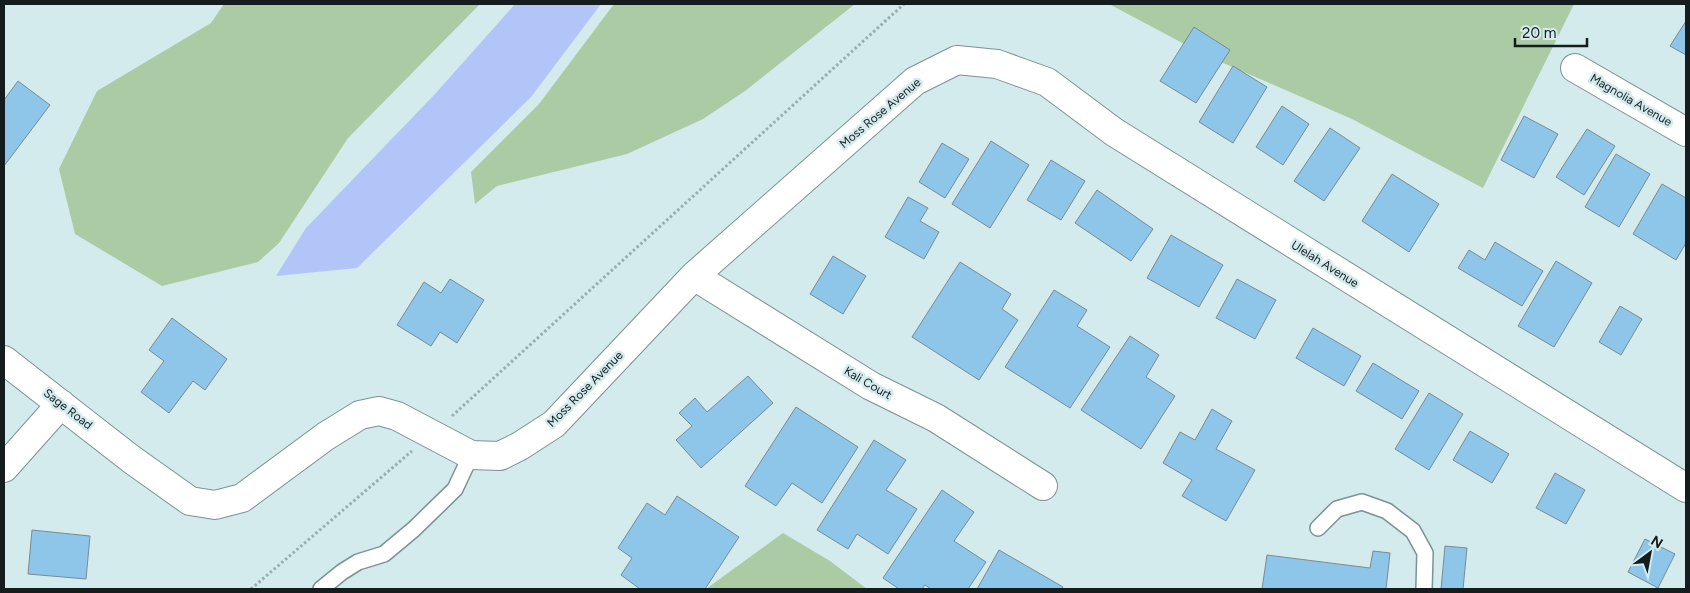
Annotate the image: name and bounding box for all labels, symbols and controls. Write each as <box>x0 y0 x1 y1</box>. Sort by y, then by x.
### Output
scale bar <box>1515 15 1588 47</box>
text: 20 m <box>1522 24 1556 42</box>
street label: Magnolia Avenue <box>1588 71 1675 129</box>
street label: Moss Rose Avenue <box>837 75 924 151</box>
street label: Ulelah Avenue <box>1289 238 1362 290</box>
street label: Moss Rose Avenue <box>544 348 626 430</box>
street label: Kali Court <box>842 364 895 402</box>
street label: Sage Road <box>41 386 95 432</box>
north arrow <box>1625 528 1675 578</box>
text: N <box>1648 532 1666 552</box>

